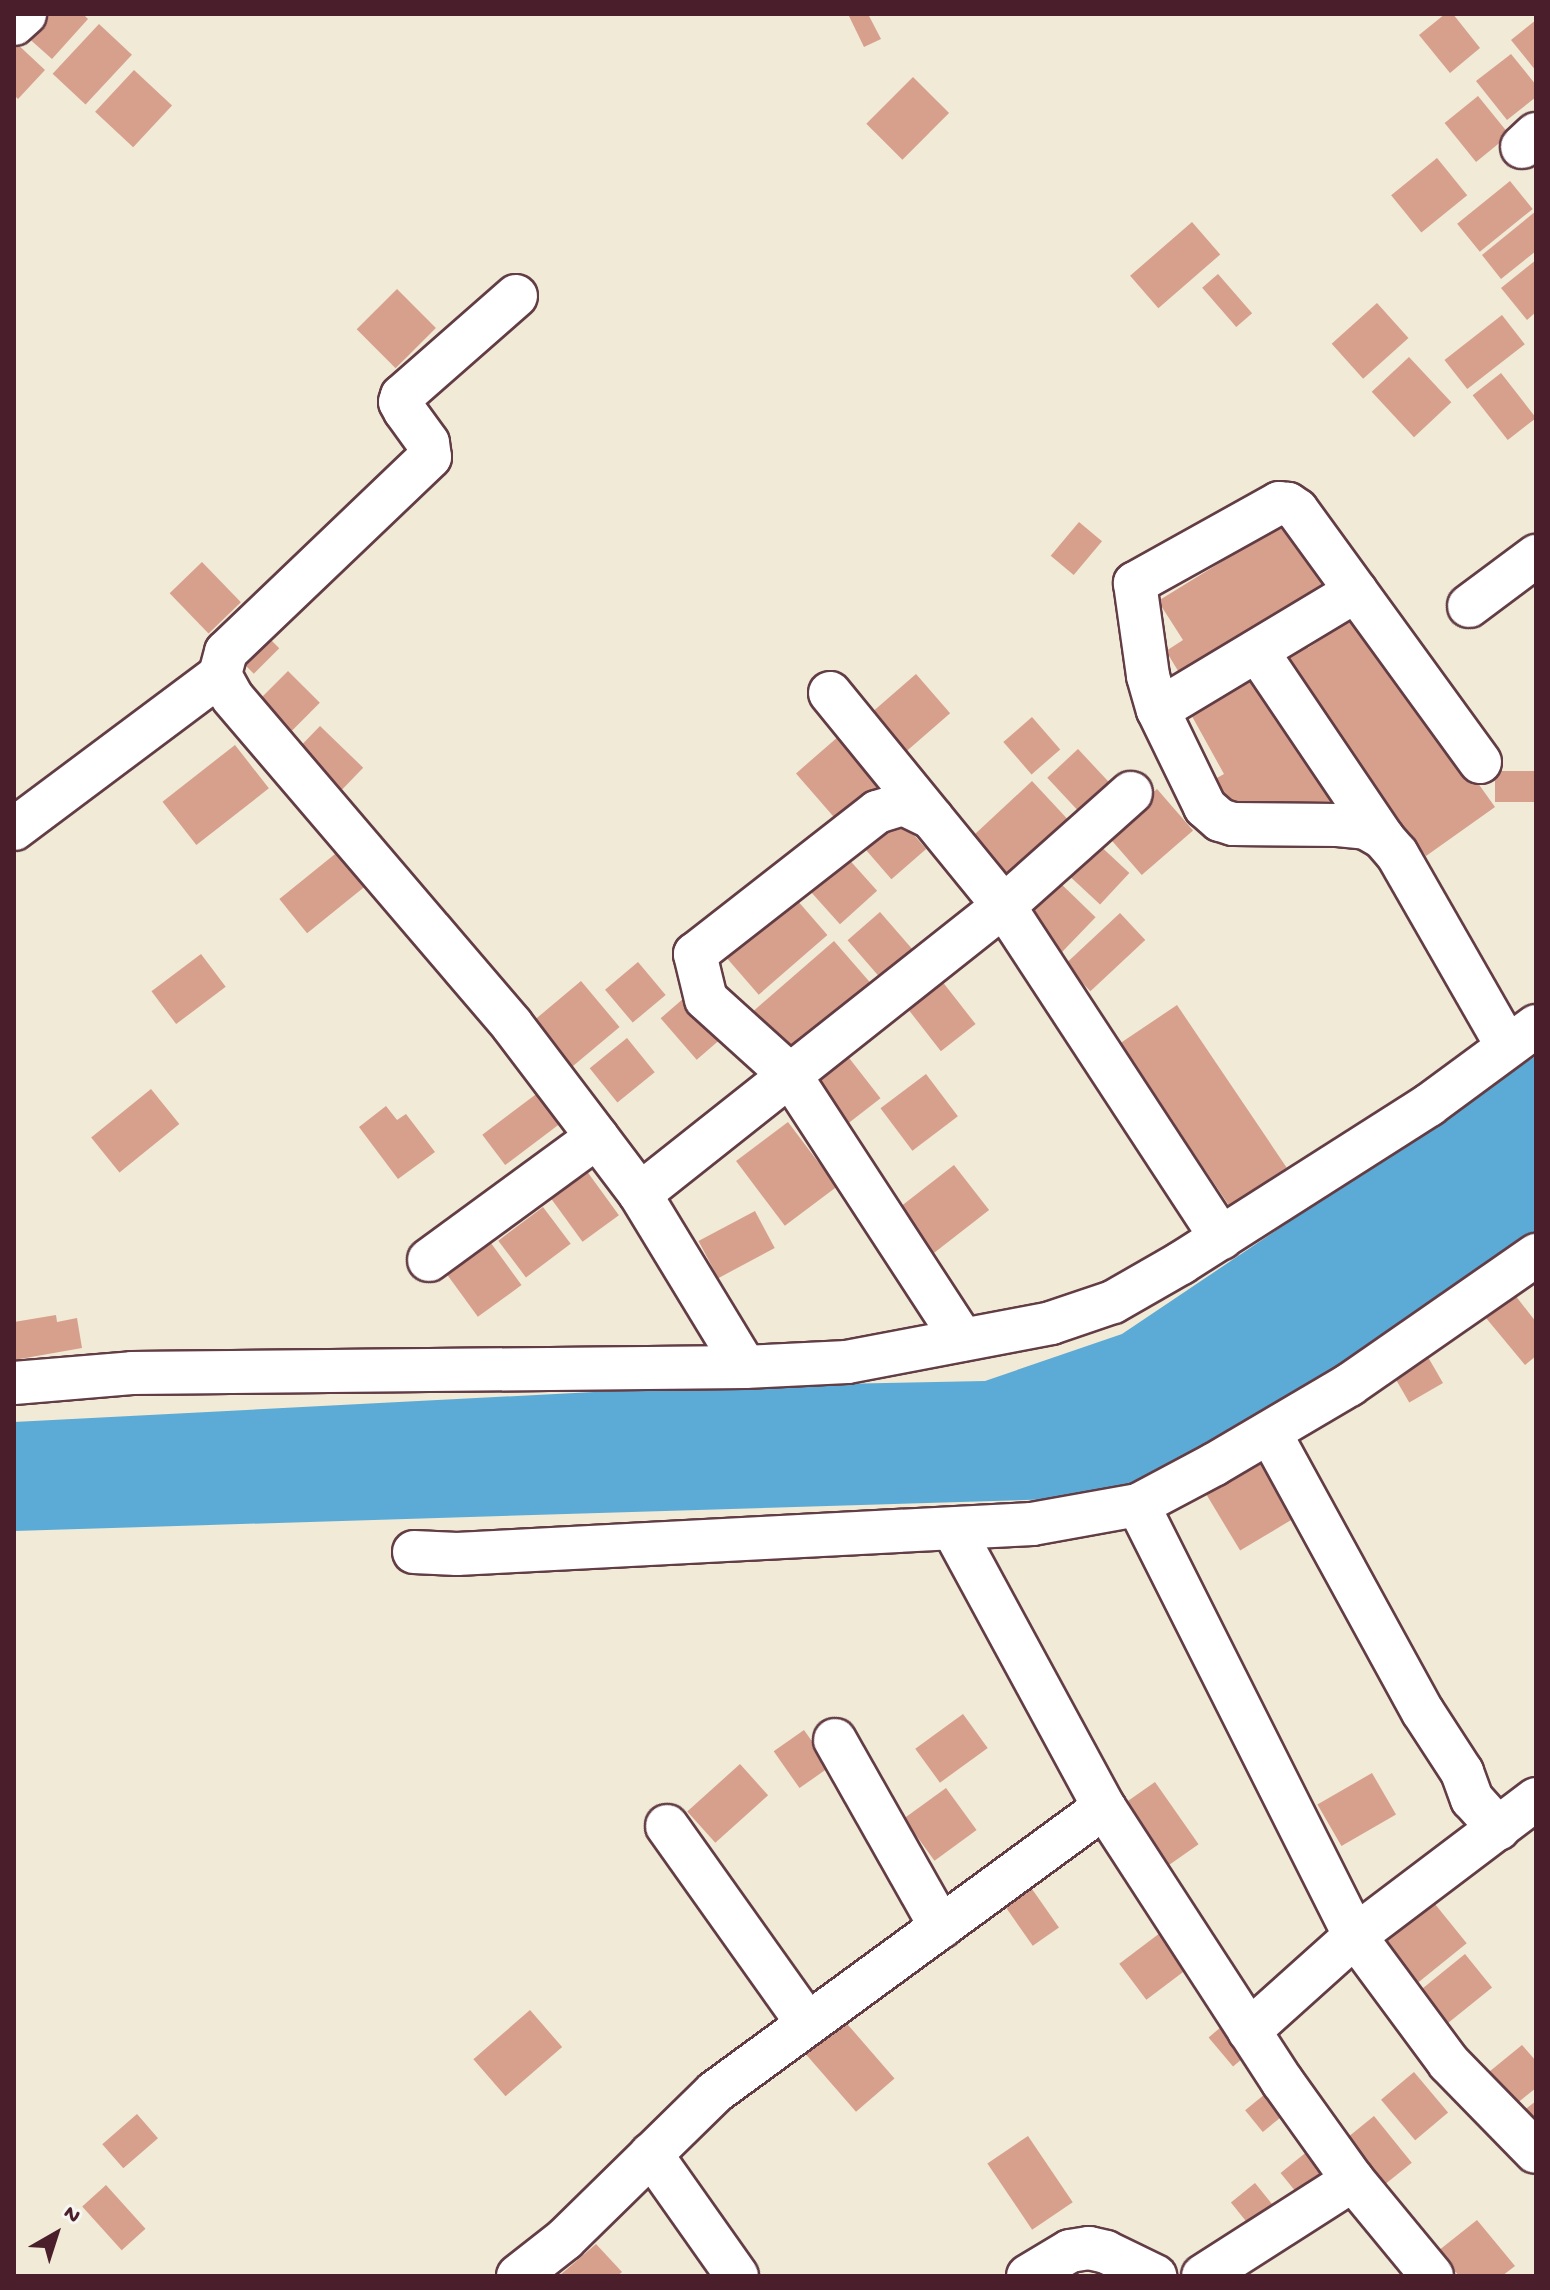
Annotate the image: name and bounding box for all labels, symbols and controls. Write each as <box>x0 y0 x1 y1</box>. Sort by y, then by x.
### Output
north arrow <box>16 2194 96 2274</box>
text: N <box>57 2201 85 2230</box>

